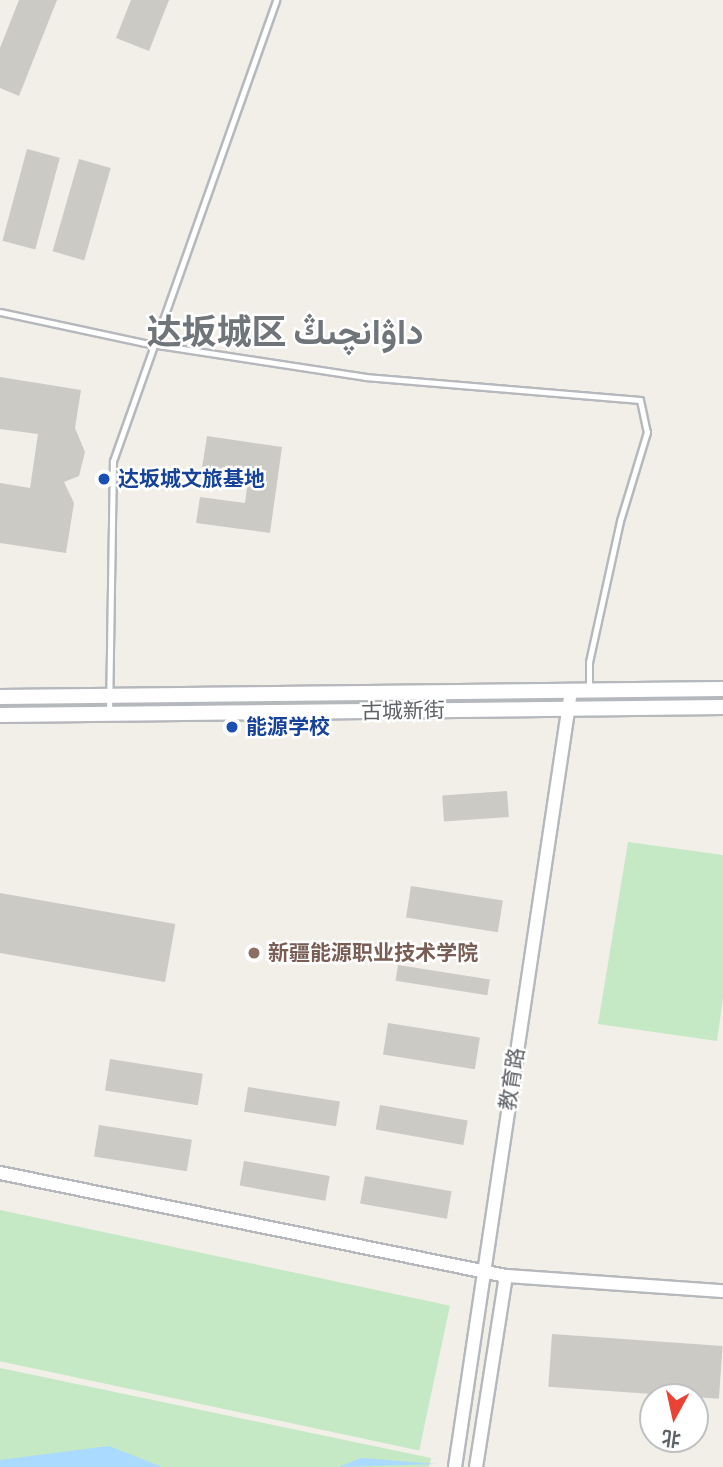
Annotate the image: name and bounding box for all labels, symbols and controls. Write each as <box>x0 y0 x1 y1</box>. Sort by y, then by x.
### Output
district label: 达坂城区 داۋانچىڭ <box>147 312 423 354</box>
place label: 达坂城文旅基地 <box>118 466 265 492</box>
marker: 达坂城文旅基地 <box>96 471 112 487</box>
street label: 古城新街 <box>361 698 445 724</box>
place label: 能源学校 <box>246 714 330 740</box>
marker: 能源学校 <box>224 719 240 735</box>
place label: 新疆能源职业技术学院 <box>268 940 478 966</box>
marker: 新疆能源职业技术学院 <box>246 945 262 961</box>
street label: 教育路 <box>495 1046 529 1112</box>
north arrow <box>639 1383 709 1453</box>
text: 北 <box>660 1423 683 1452</box>

